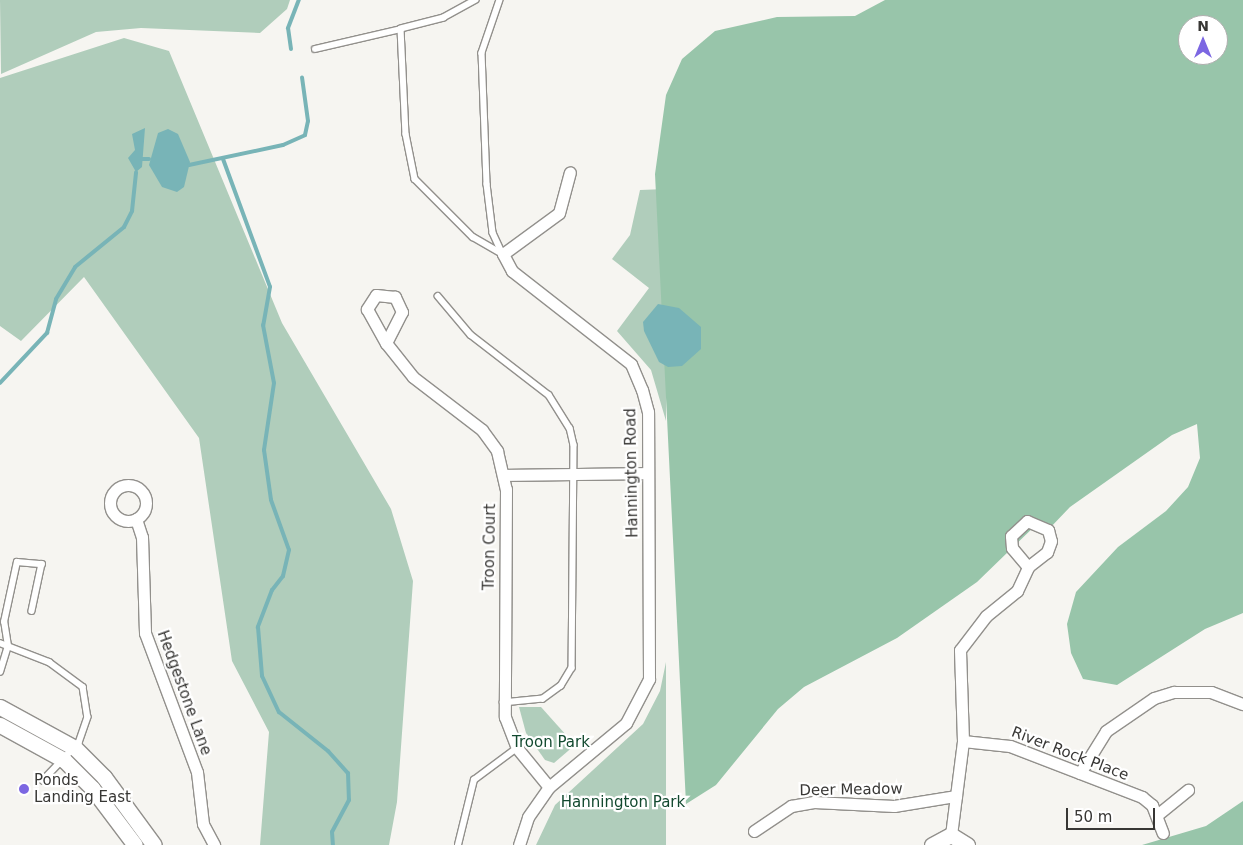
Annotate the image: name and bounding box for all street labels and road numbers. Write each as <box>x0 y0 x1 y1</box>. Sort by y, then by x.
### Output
street label: Hannington Road <box>622 408 642 538</box>
street label: Troon Court <box>480 504 500 590</box>
street label: Hedgestone Lane <box>153 628 215 758</box>
street label: River Rock Place <box>1009 723 1131 785</box>
street label: Deer Meadow <box>799 780 903 800</box>

